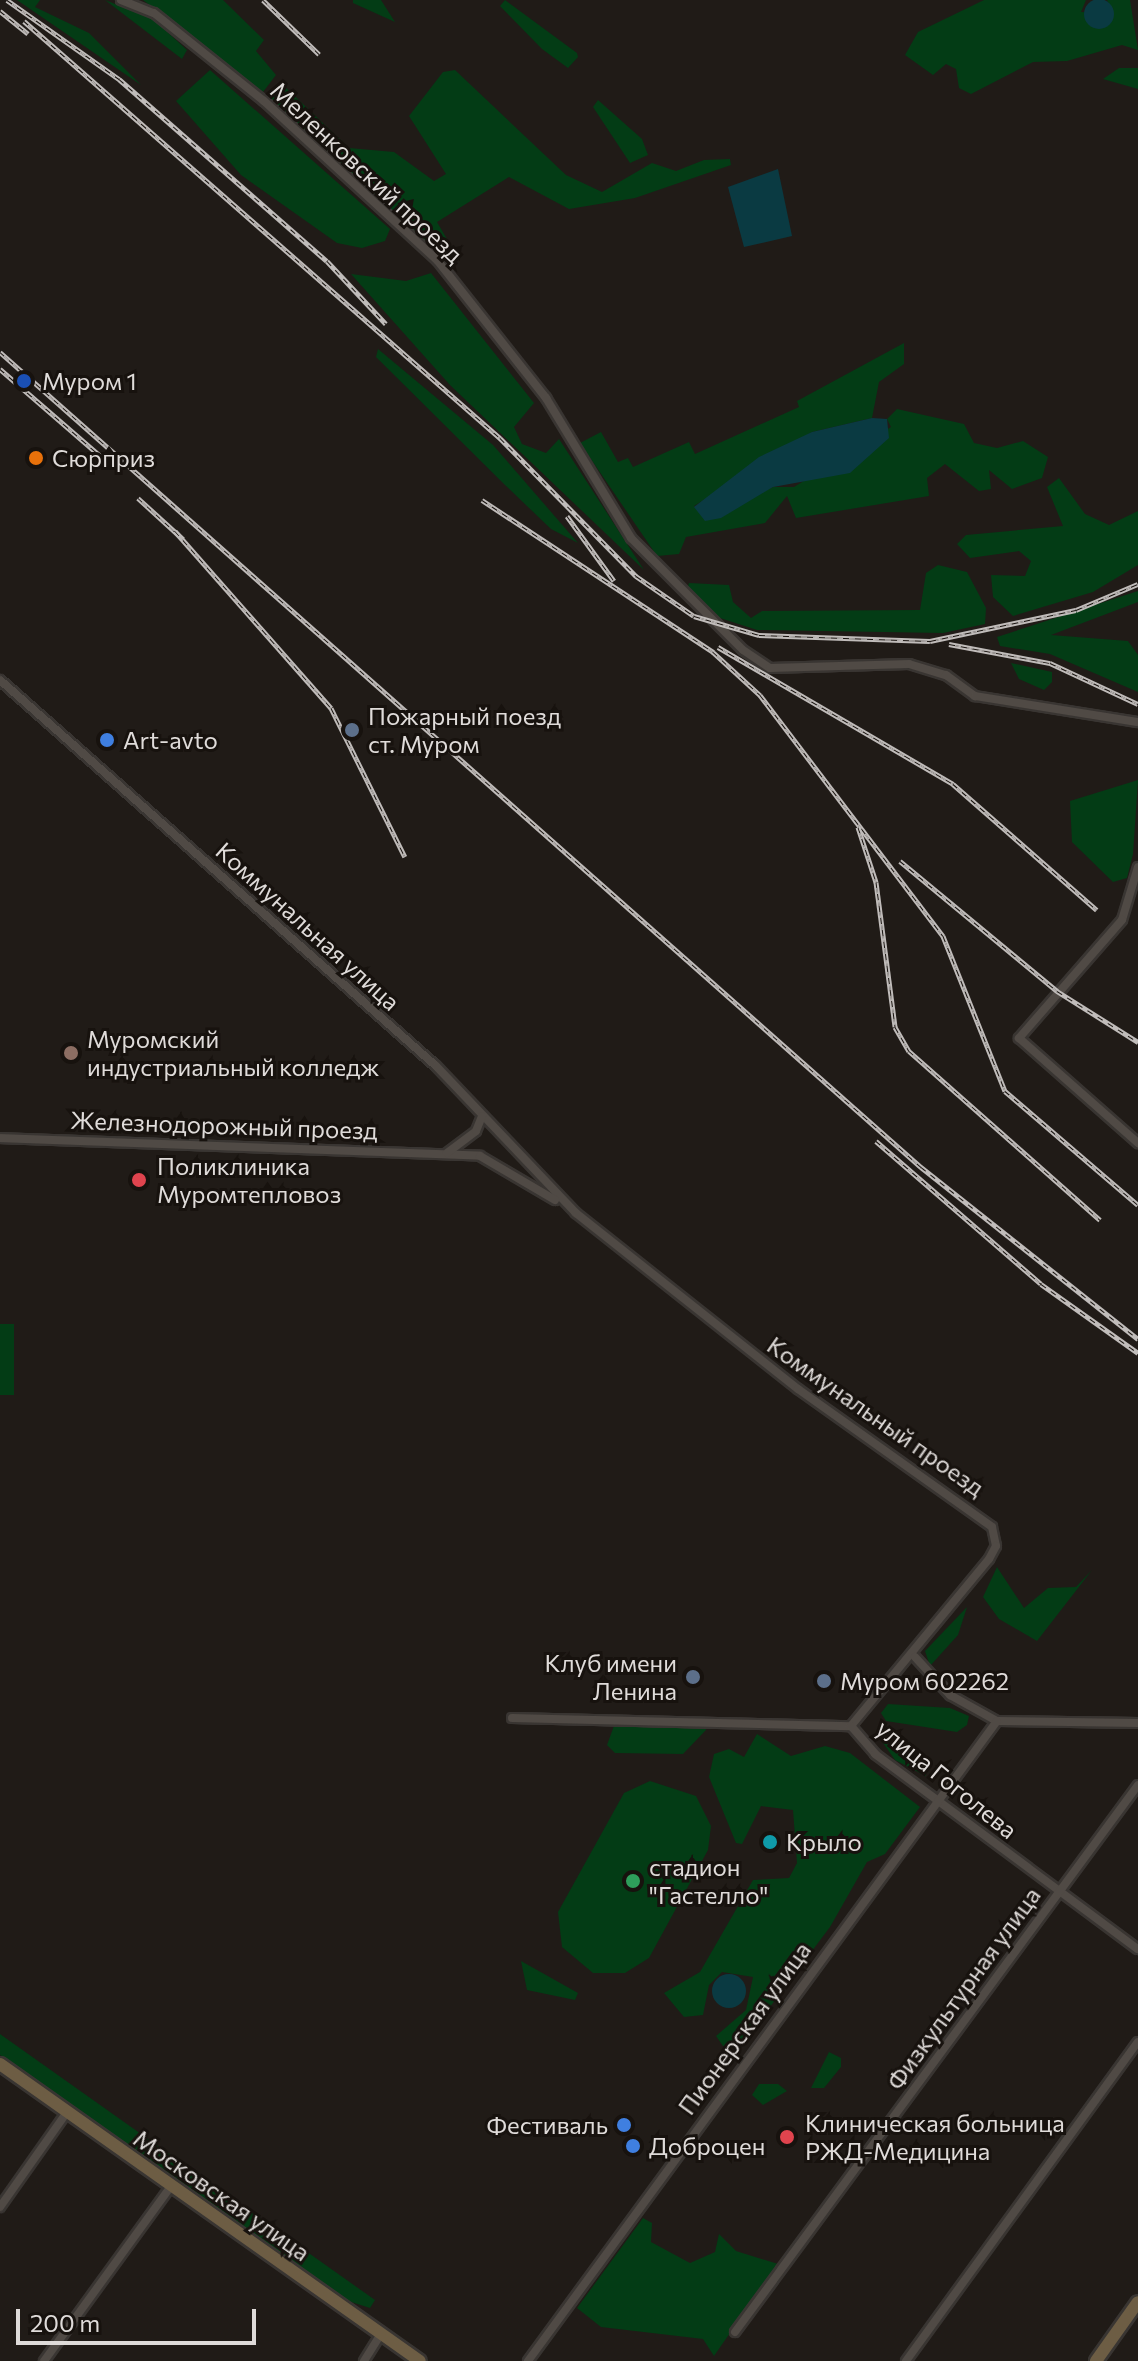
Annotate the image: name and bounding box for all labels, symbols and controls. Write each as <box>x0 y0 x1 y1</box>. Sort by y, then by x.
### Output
street label: Меленковский проезд <box>265 75 469 269</box>
place label: Муром 1 <box>42 367 137 395</box>
marker: Муром 1 <box>13 370 35 392</box>
place label: Сюрприз <box>52 444 155 472</box>
marker: Сюрприз <box>27 449 45 467</box>
place label: Пожарный поезд ст. Муром <box>368 702 561 758</box>
marker: Пожарный поезд ст. Муром <box>343 721 361 739</box>
place label: Art-avto <box>123 726 218 754</box>
marker: Art-avto <box>98 731 116 749</box>
street label: Коммунальная улица <box>210 836 406 1016</box>
place label: Муромский индустриальный колледж <box>87 1025 379 1081</box>
marker: Муромский индустриальный колледж <box>62 1044 80 1062</box>
street label: Железнодорожный проезд <box>70 1105 378 1145</box>
place label: Поликлиника Муромтепловоз <box>157 1152 341 1208</box>
marker: Поликлиника Муромтепловоз <box>128 1169 150 1191</box>
street label: Коммунальный проезд <box>762 1330 990 1502</box>
place label: Клуб имени Ленина <box>545 1649 677 1705</box>
place label: Муром 602262 <box>840 1667 1009 1695</box>
marker: Клуб имени Ленина <box>684 1668 702 1686</box>
marker: Муром 602262 <box>815 1672 833 1690</box>
street label: улица Гоголева <box>871 1714 1023 1844</box>
place label: Крыло <box>786 1828 862 1856</box>
marker: Крыло <box>761 1833 779 1851</box>
place label: стадион "Гастелло" <box>649 1853 768 1909</box>
marker: стадион "Гастелло" <box>624 1872 642 1890</box>
street label: Физкультурная улица <box>880 1881 1046 2095</box>
street label: Пионерская улица <box>672 1936 816 2120</box>
place label: Клиническая больница РЖД-Медицина <box>805 2109 1065 2165</box>
place label: Фестиваль <box>487 2111 608 2139</box>
marker: Фестиваль <box>615 2116 633 2134</box>
street label: Московская улица <box>128 2123 316 2267</box>
marker: Клиническая больница РЖД-Медицина <box>776 2126 798 2148</box>
place label: Доброцен <box>649 2132 765 2160</box>
marker: Доброцен <box>624 2137 642 2155</box>
scale bar <box>20 2293 260 2343</box>
text: 200 m <box>30 2308 100 2337</box>

